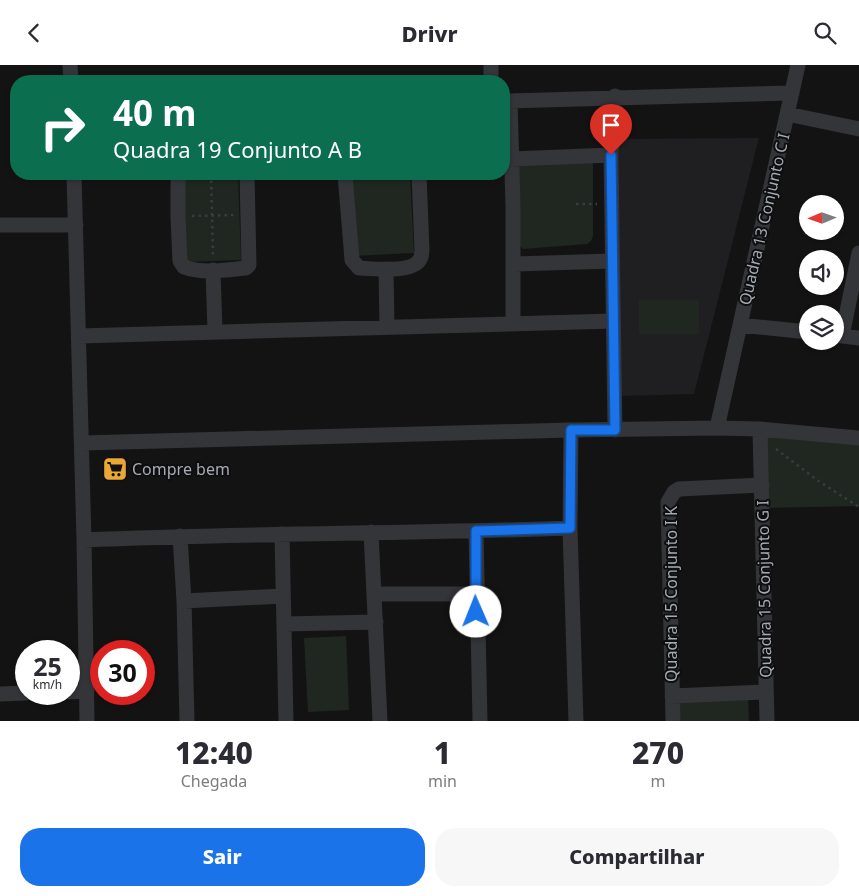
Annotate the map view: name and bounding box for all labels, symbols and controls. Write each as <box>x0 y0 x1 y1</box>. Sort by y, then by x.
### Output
text: Drivr <box>401 18 458 48</box>
icon: back <box>20 19 48 47</box>
icon: search <box>811 19 839 47</box>
text: 40 m <box>113 89 196 136</box>
icon: right <box>30 95 95 160</box>
pin <box>590 104 632 155</box>
icon: arrive <box>597 111 625 139</box>
street label: Quadra 13 Conjunto C I <box>733 131 795 307</box>
text: Quadra 19 Conjunto A B <box>113 134 362 164</box>
north arrow <box>799 195 844 240</box>
map controls <box>799 195 844 350</box>
button: sound <box>799 250 844 295</box>
button: layers <box>799 305 844 350</box>
supermarket icon: Compre bem <box>102 456 128 482</box>
place label: Compre bem <box>132 458 230 480</box>
street label: Quadra 15 Conjunto G I <box>751 500 777 678</box>
street label: Quadra 15 Conjunto I K <box>660 506 682 682</box>
position arrow <box>449 585 501 637</box>
speed limit sign: 30 <box>90 640 155 705</box>
text: 25 <box>33 649 62 683</box>
text: km/h <box>33 676 62 693</box>
text: 12:40 <box>175 732 253 773</box>
text: 1 <box>434 732 451 773</box>
text: 270 <box>632 732 684 773</box>
text: Chegada <box>181 770 247 792</box>
text: min <box>428 770 457 792</box>
text: m <box>650 770 665 792</box>
button: Sair <box>20 828 425 886</box>
button: Compartilhar <box>435 828 839 886</box>

